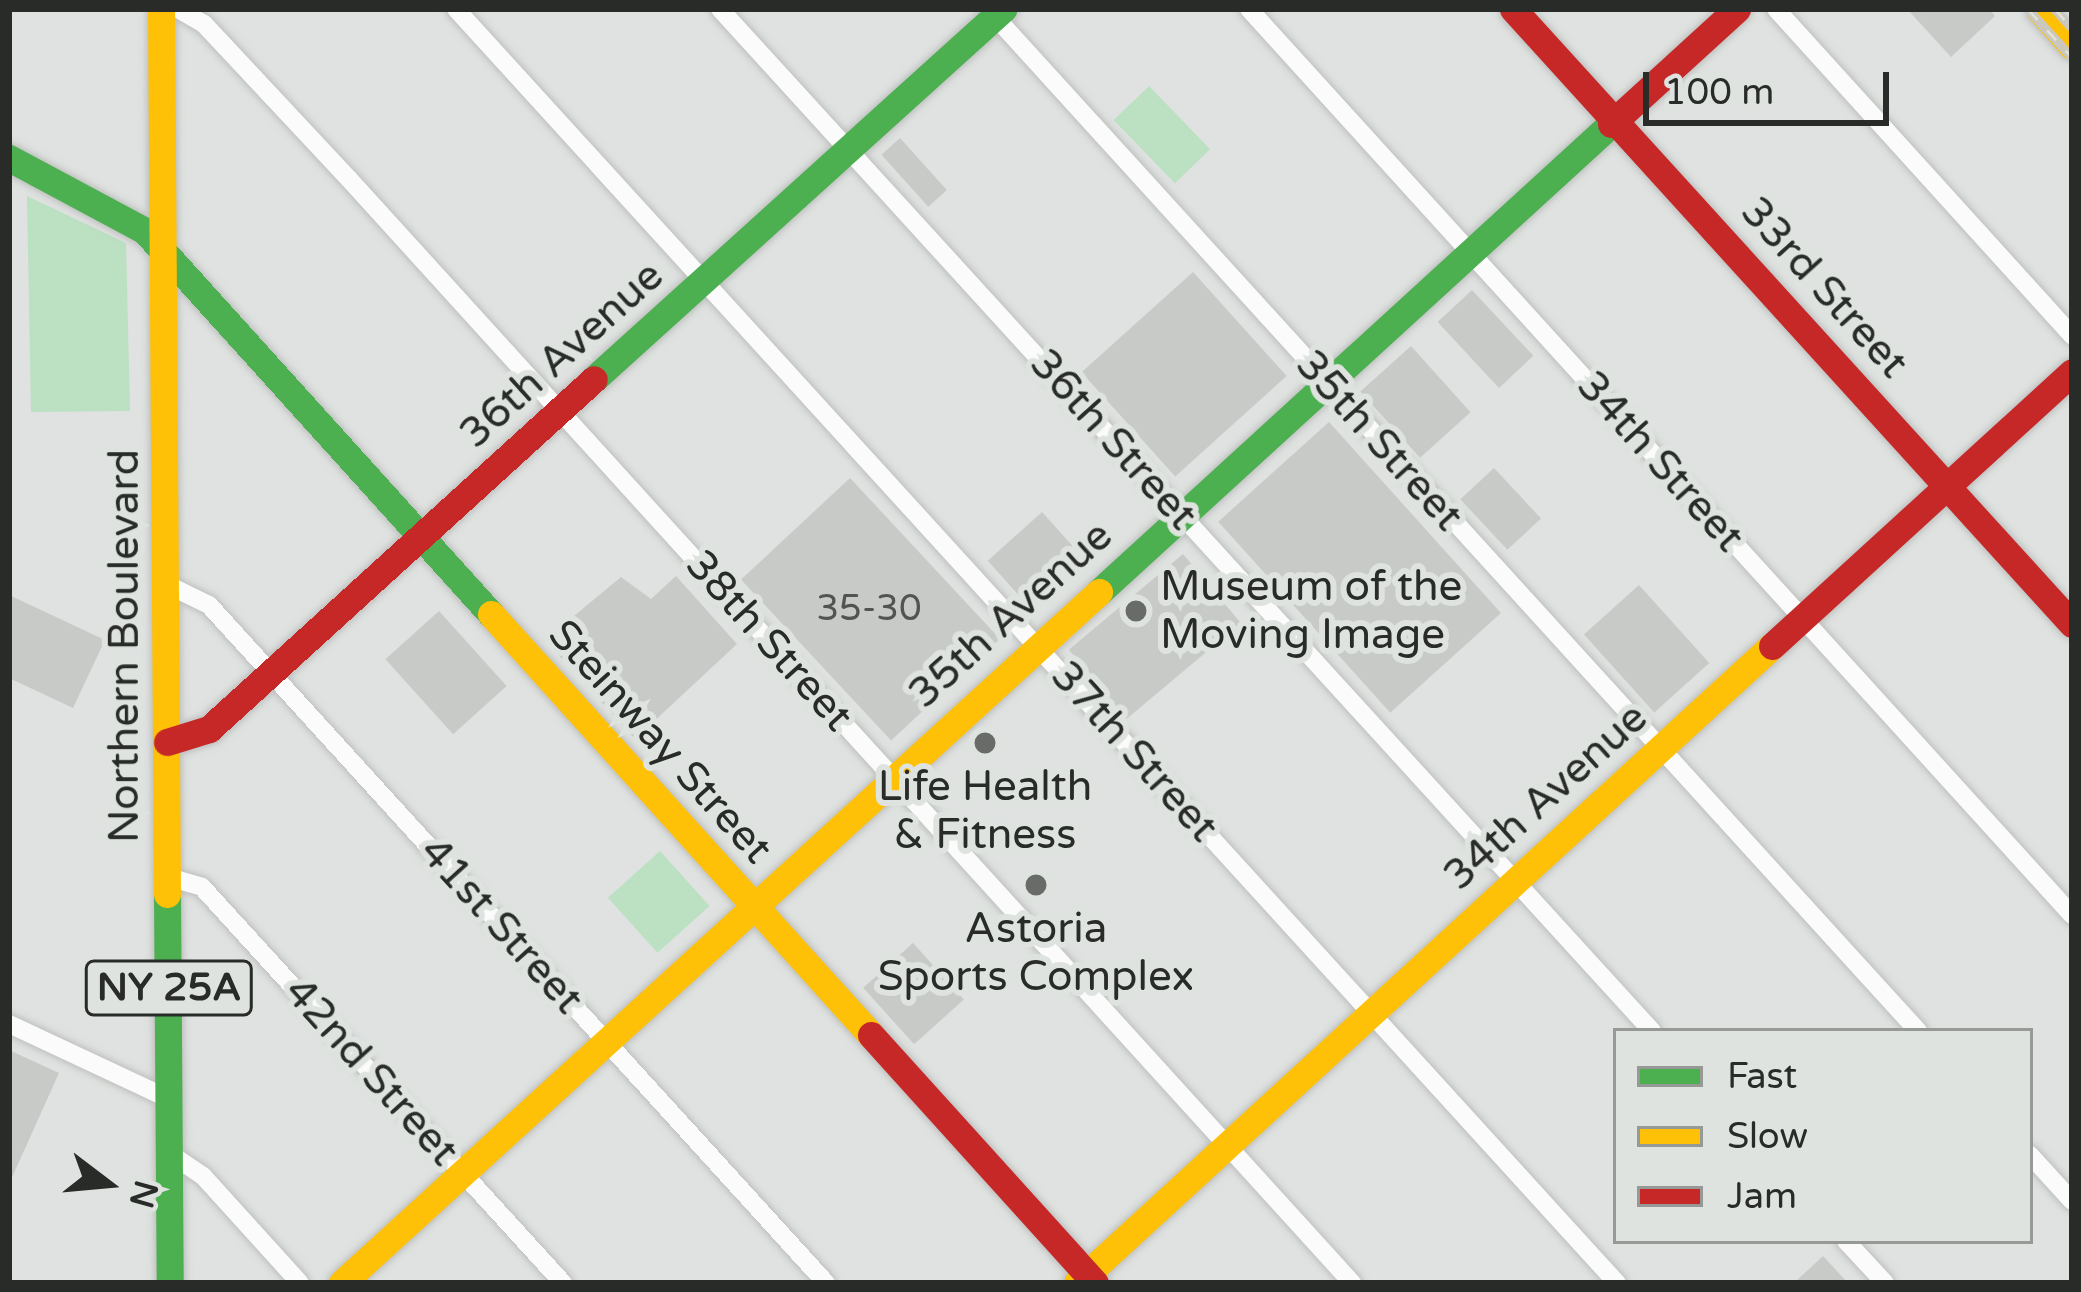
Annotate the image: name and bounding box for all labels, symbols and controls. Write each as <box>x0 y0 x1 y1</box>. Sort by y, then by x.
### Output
scale bar <box>1649 48 1895 122</box>
text: 100 m <box>1664 71 1774 114</box>
street label: 33rd Street <box>1730 187 1918 389</box>
street label: 36th Avenue <box>450 251 674 459</box>
street label: 36th Street <box>1019 339 1207 541</box>
street label: 35th Street <box>1285 340 1473 542</box>
street label: 34th Street <box>1566 361 1754 563</box>
street label: Northern Boulevard <box>100 449 150 843</box>
street label: 35th Avenue <box>899 511 1123 719</box>
street label: 38th Street <box>675 540 863 742</box>
place label: Museum of the Moving Image <box>1160 562 1462 660</box>
house number: 35-30 <box>816 587 922 631</box>
marker: Museum of the Moving Image <box>1123 598 1149 624</box>
street label: Steinway Street <box>538 610 782 874</box>
street label: 37th Street <box>1040 651 1228 853</box>
street label: 34th Avenue <box>1434 693 1658 901</box>
marker: Life Health & Fitness <box>972 730 998 756</box>
place label: Life Health & Fitness <box>878 762 1092 860</box>
street label: 41st Street <box>409 827 593 1025</box>
marker: Astoria Sports Complex <box>1023 872 1049 898</box>
place label: Astoria Sports Complex <box>878 904 1194 1002</box>
road number: NY 25A <box>82 955 256 1021</box>
street label: 42nd Street <box>273 968 469 1176</box>
legend <box>1613 1028 2033 1244</box>
text: Fast <box>1727 1055 1797 1098</box>
text: Slow <box>1727 1115 1808 1158</box>
north arrow <box>48 1124 168 1244</box>
text: Jam <box>1727 1175 1797 1218</box>
text: N <box>121 1176 165 1212</box>

